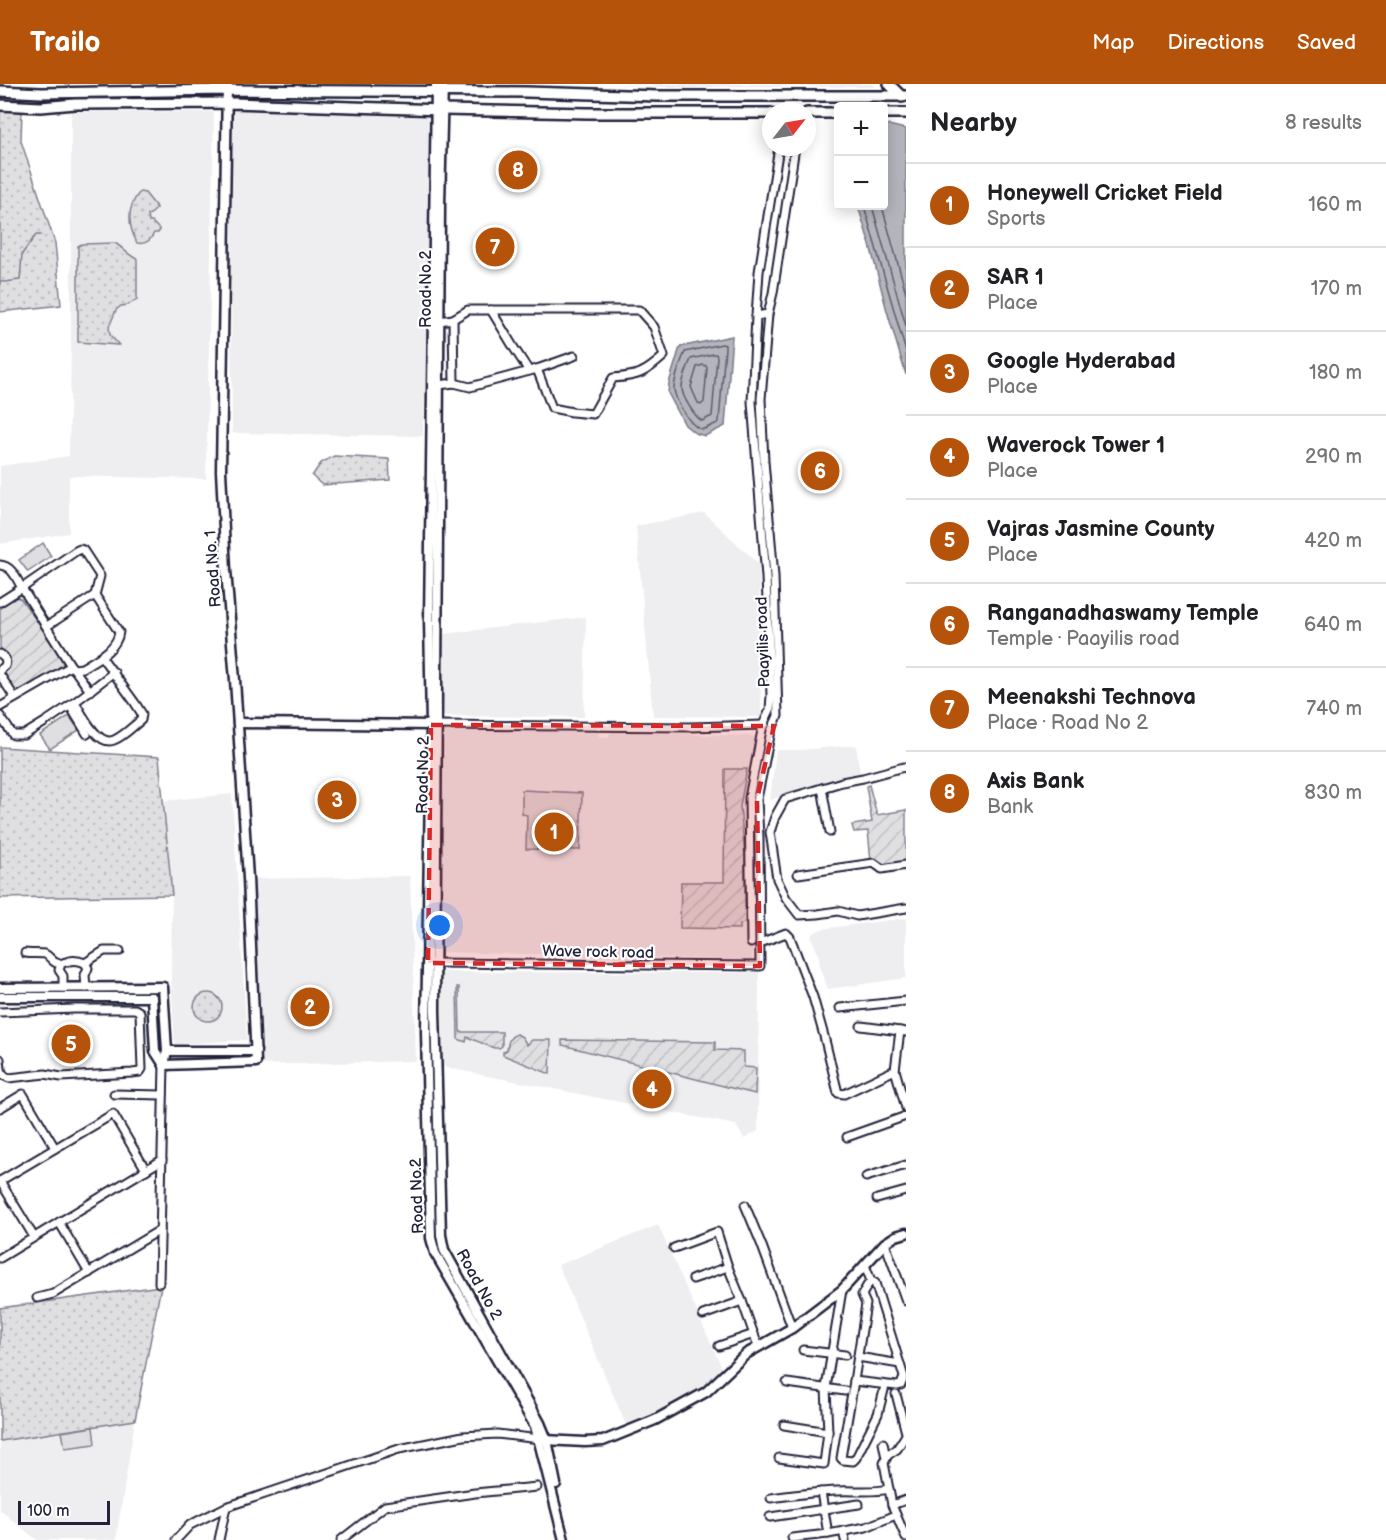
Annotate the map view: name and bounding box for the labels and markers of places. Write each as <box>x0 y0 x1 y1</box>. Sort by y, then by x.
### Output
pin: 8 <box>498 148 538 193</box>
pin: 7 <box>476 224 514 270</box>
pin: 6 <box>800 448 840 494</box>
pin: 3 <box>318 778 356 822</box>
pin: 1 <box>534 810 574 855</box>
pin: 2 <box>290 984 330 1030</box>
pin: 5 <box>52 1022 90 1066</box>
pin: 4 <box>632 1066 672 1112</box>

